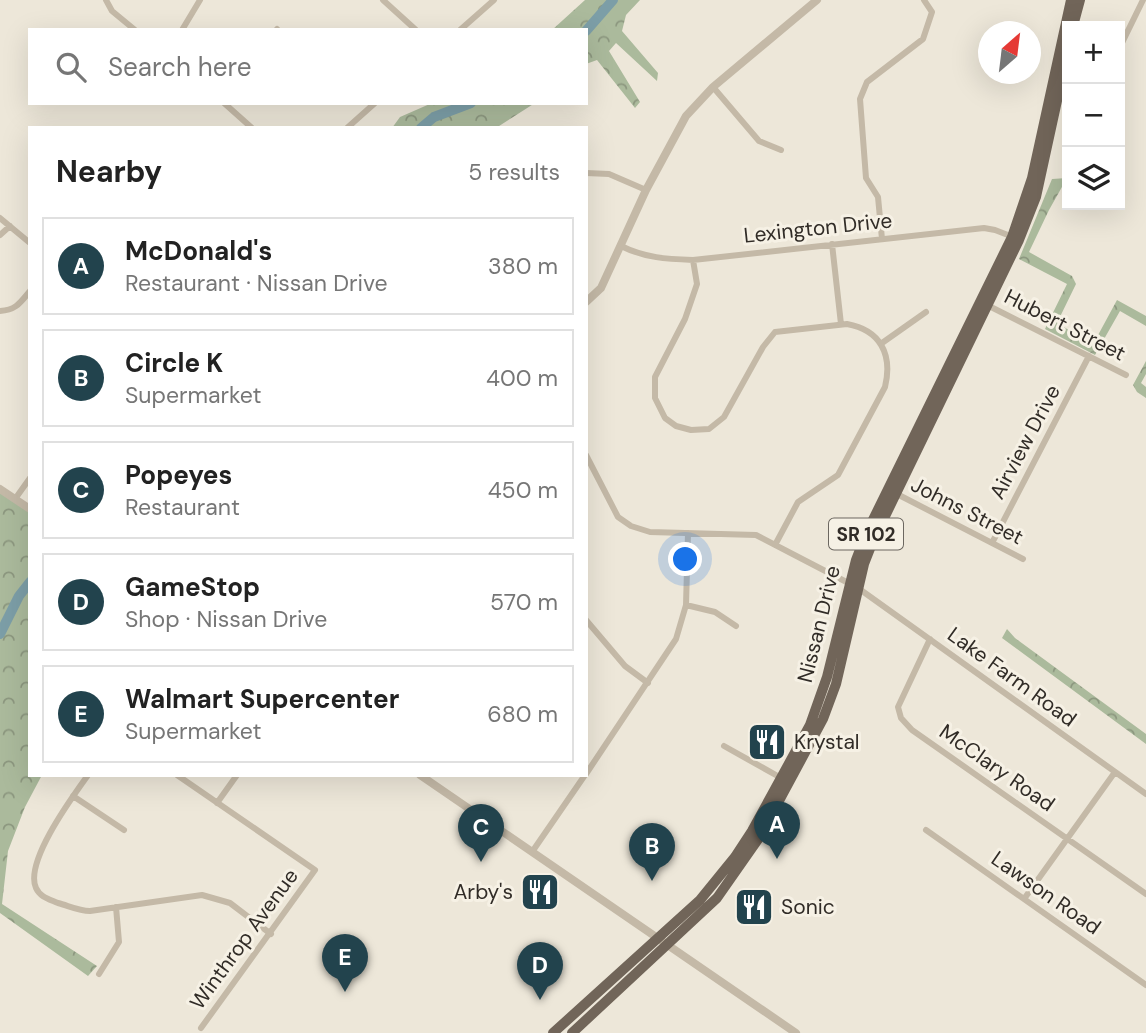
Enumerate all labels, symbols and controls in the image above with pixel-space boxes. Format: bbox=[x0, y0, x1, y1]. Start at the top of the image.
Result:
north arrow bbox=[978, 21, 1041, 84]
map controls bbox=[1062, 21, 1125, 210]
button: + bbox=[1062, 21, 1125, 84]
search box bbox=[28, 28, 588, 105]
icon: search bbox=[52, 48, 90, 86]
text: Search here bbox=[108, 50, 251, 84]
button: − bbox=[1062, 84, 1125, 147]
button: layers bbox=[1062, 147, 1125, 210]
text: Nearby bbox=[56, 152, 162, 191]
text: 5 results bbox=[468, 157, 560, 187]
street label: Lexington Drive bbox=[742, 206, 894, 250]
text: McDonald's bbox=[125, 234, 272, 268]
text: A bbox=[73, 251, 89, 281]
text: 380 m bbox=[488, 251, 558, 281]
text: Restaurant · Nissan Drive bbox=[125, 268, 388, 298]
street label: Hubert Street bbox=[1000, 282, 1130, 368]
text: Circle K bbox=[125, 346, 223, 380]
text: B bbox=[74, 363, 88, 393]
text: 400 m bbox=[486, 363, 558, 393]
text: Supermarket bbox=[125, 380, 261, 410]
street label: Airview Drive bbox=[983, 380, 1067, 504]
text: Popeyes bbox=[125, 458, 232, 492]
street label: Johns Street bbox=[906, 471, 1028, 551]
text: C bbox=[73, 475, 89, 505]
text: 450 m bbox=[488, 475, 558, 505]
text: Restaurant bbox=[125, 492, 240, 522]
road number: SR 102 bbox=[829, 519, 903, 550]
your location bbox=[668, 542, 702, 576]
street label: Nissan Drive bbox=[791, 563, 847, 685]
text: GameStop bbox=[125, 570, 260, 604]
text: D bbox=[73, 587, 89, 617]
text: 570 m bbox=[490, 587, 558, 617]
text: Shop · Nissan Drive bbox=[125, 604, 327, 634]
street label: Lake Farm Road bbox=[942, 621, 1082, 733]
text: Walmart Supercenter bbox=[125, 682, 399, 716]
text: E bbox=[74, 699, 88, 729]
text: 680 m bbox=[487, 699, 558, 729]
text: Supermarket bbox=[125, 716, 261, 746]
street label: McClary Road bbox=[934, 718, 1060, 818]
restaurant icon: Krystal bbox=[746, 721, 788, 763]
place label: Krystal bbox=[794, 728, 860, 756]
pin: A bbox=[754, 801, 800, 859]
pin: C bbox=[458, 804, 504, 862]
pin: B bbox=[629, 823, 675, 881]
street label: Lawson Road bbox=[986, 845, 1106, 941]
street label: Winthrop Avenue bbox=[183, 863, 305, 1015]
restaurant icon: Arby's bbox=[519, 871, 561, 913]
place label: Arby's bbox=[453, 878, 513, 906]
restaurant icon: Sonic bbox=[733, 886, 775, 928]
place label: Sonic bbox=[781, 893, 835, 921]
pin: E bbox=[322, 934, 368, 992]
pin: D bbox=[517, 942, 563, 1000]

